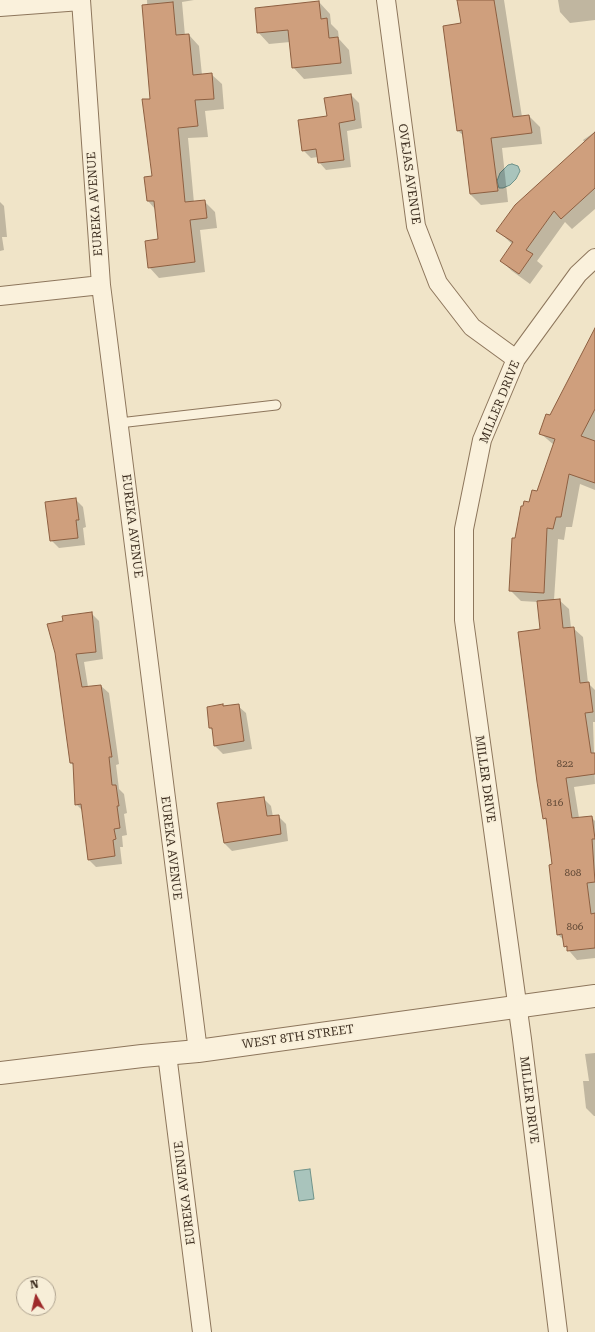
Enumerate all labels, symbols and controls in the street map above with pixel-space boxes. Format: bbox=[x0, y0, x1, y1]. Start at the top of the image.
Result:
street label: OVEJAS AVENUE bbox=[395, 123, 423, 225]
street label: EUREKA AVENUE bbox=[84, 151, 106, 257]
street label: MILLER DRIVE bbox=[477, 358, 523, 446]
street label: EUREKA AVENUE bbox=[118, 473, 146, 579]
street label: MILLER DRIVE bbox=[472, 734, 498, 824]
house number: 822 bbox=[557, 758, 573, 770]
street label: EUREKA AVENUE bbox=[157, 795, 185, 901]
house number: 816 bbox=[547, 797, 563, 809]
house number: 808 bbox=[565, 867, 581, 879]
house number: 806 bbox=[567, 921, 583, 933]
street label: WEST 8TH STREET bbox=[241, 1022, 355, 1052]
street label: MILLER DRIVE bbox=[516, 1055, 542, 1145]
street label: EUREKA AVENUE bbox=[171, 1140, 199, 1246]
north arrow bbox=[16, 1276, 56, 1316]
text: N bbox=[29, 1278, 39, 1292]

